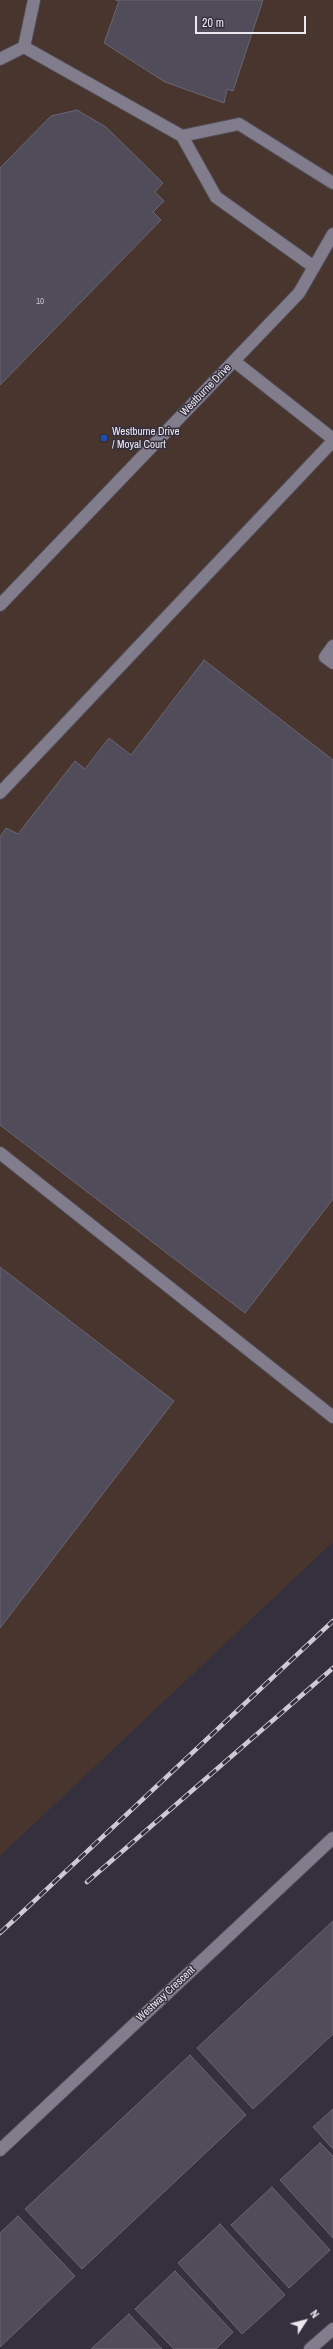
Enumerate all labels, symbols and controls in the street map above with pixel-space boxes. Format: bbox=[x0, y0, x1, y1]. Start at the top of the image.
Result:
scale bar bbox=[197, 8, 308, 34]
text: 20 m bbox=[202, 15, 224, 31]
house number: 10 bbox=[36, 297, 44, 307]
street label: Westburne Drive bbox=[178, 361, 234, 419]
place label: Westburne Drive / Moyal Court bbox=[112, 425, 180, 451]
marker: Westburne Drive / Moyal Court bbox=[99, 433, 109, 443]
street label: Westway Crescent bbox=[134, 1964, 198, 2024]
north arrow bbox=[285, 2301, 325, 2341]
text: N bbox=[307, 2307, 322, 2321]

